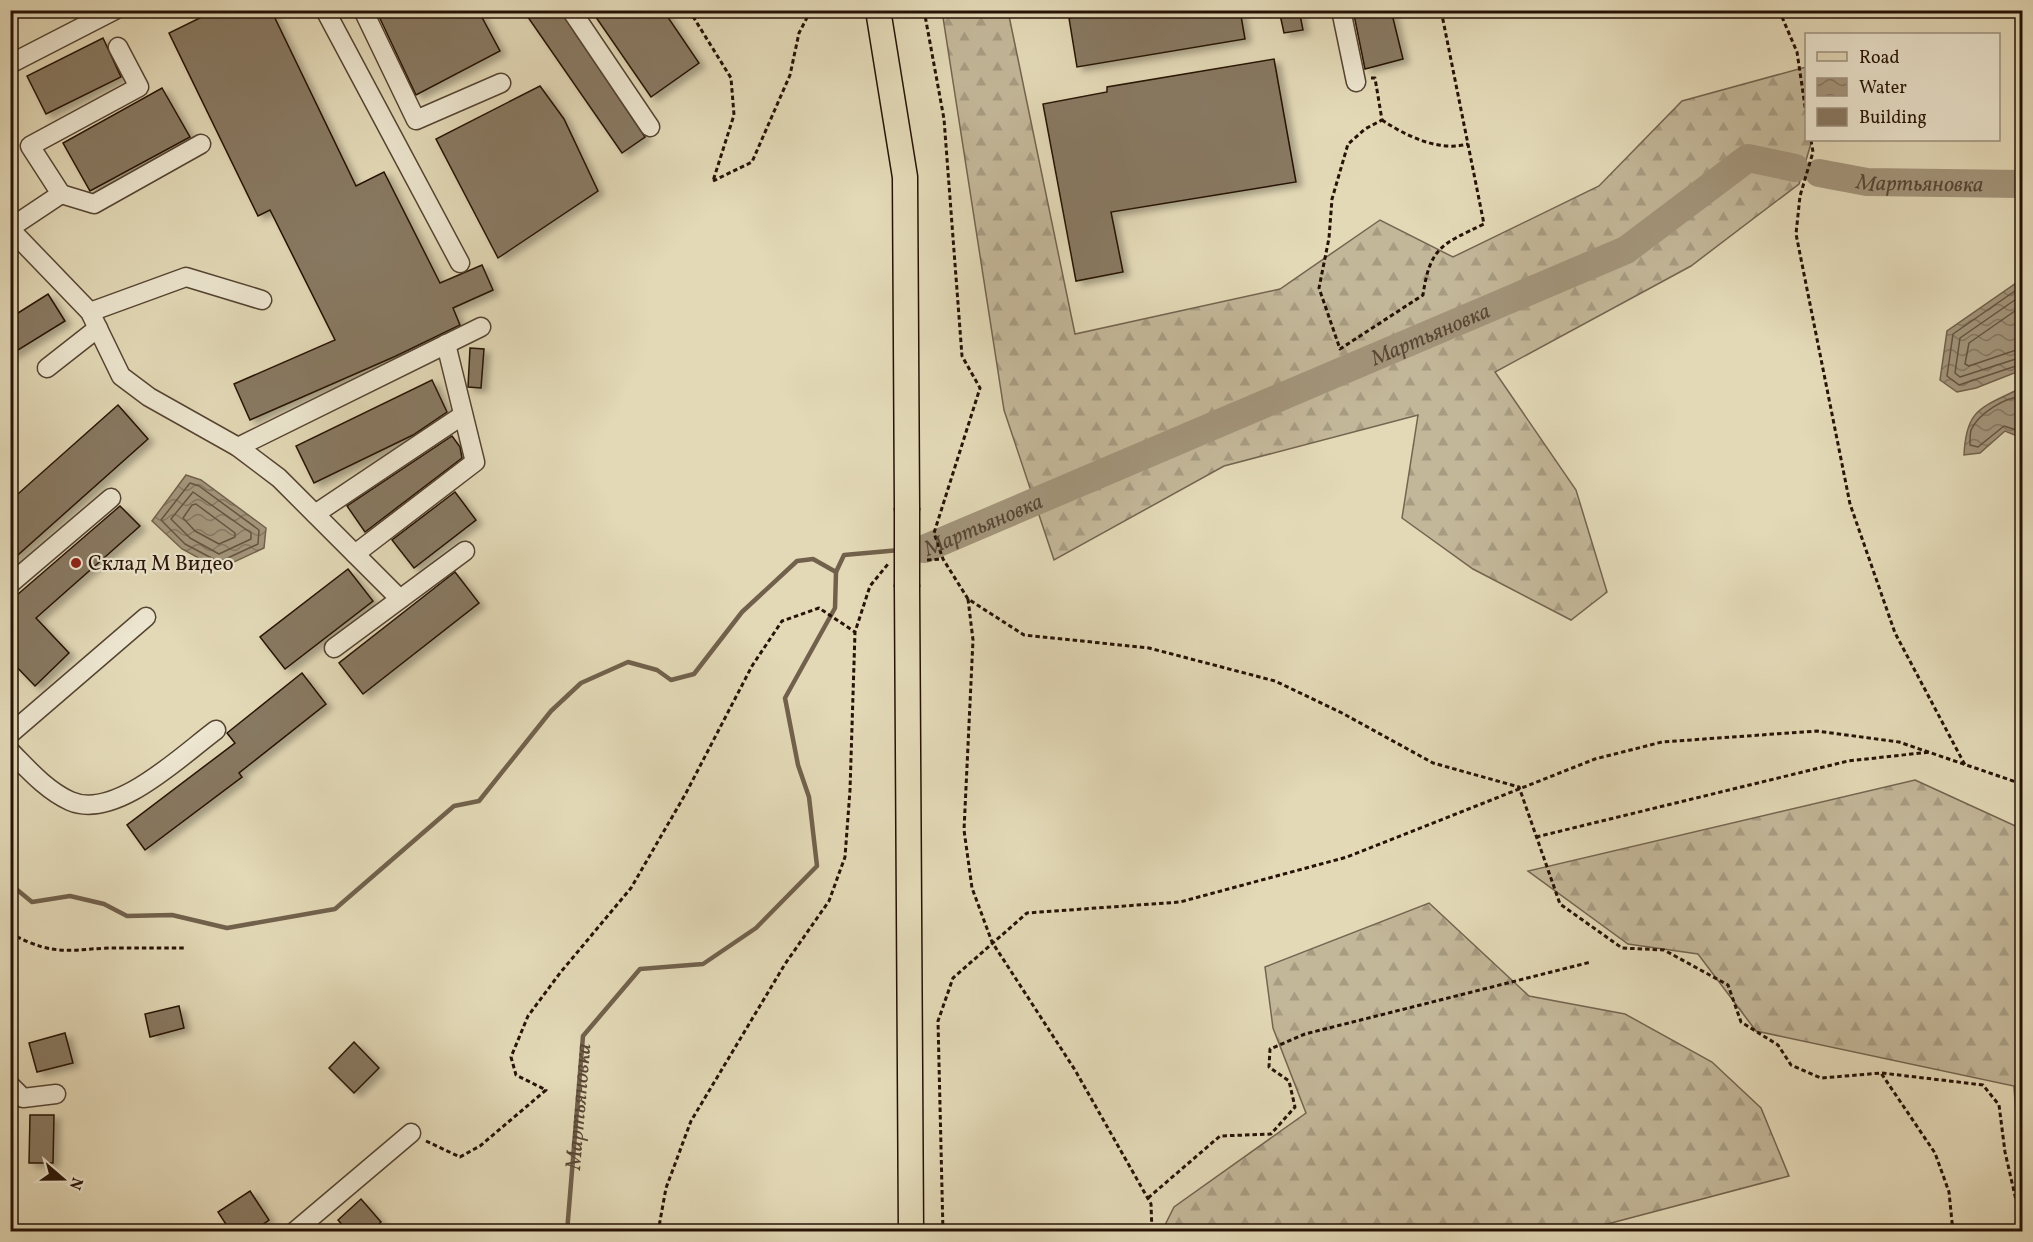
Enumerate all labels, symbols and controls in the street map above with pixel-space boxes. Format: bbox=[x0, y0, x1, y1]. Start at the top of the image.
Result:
legend bbox=[1805, 33, 2000, 141]
text: Road bbox=[1859, 46, 1900, 71]
text: Water bbox=[1859, 76, 1907, 101]
text: Building bbox=[1859, 106, 1927, 131]
water label: Мартьяновка bbox=[1853, 167, 1984, 202]
water label: Мартьяновка bbox=[1366, 297, 1495, 375]
water label: Мартьяновка bbox=[919, 487, 1048, 566]
place label: Склад М Видео bbox=[88, 550, 234, 579]
marker: Склад М Видео bbox=[69, 556, 83, 570]
water label: Мартьяновка bbox=[559, 1042, 600, 1172]
north arrow bbox=[33, 1149, 93, 1209]
text: N bbox=[63, 1174, 88, 1193]

